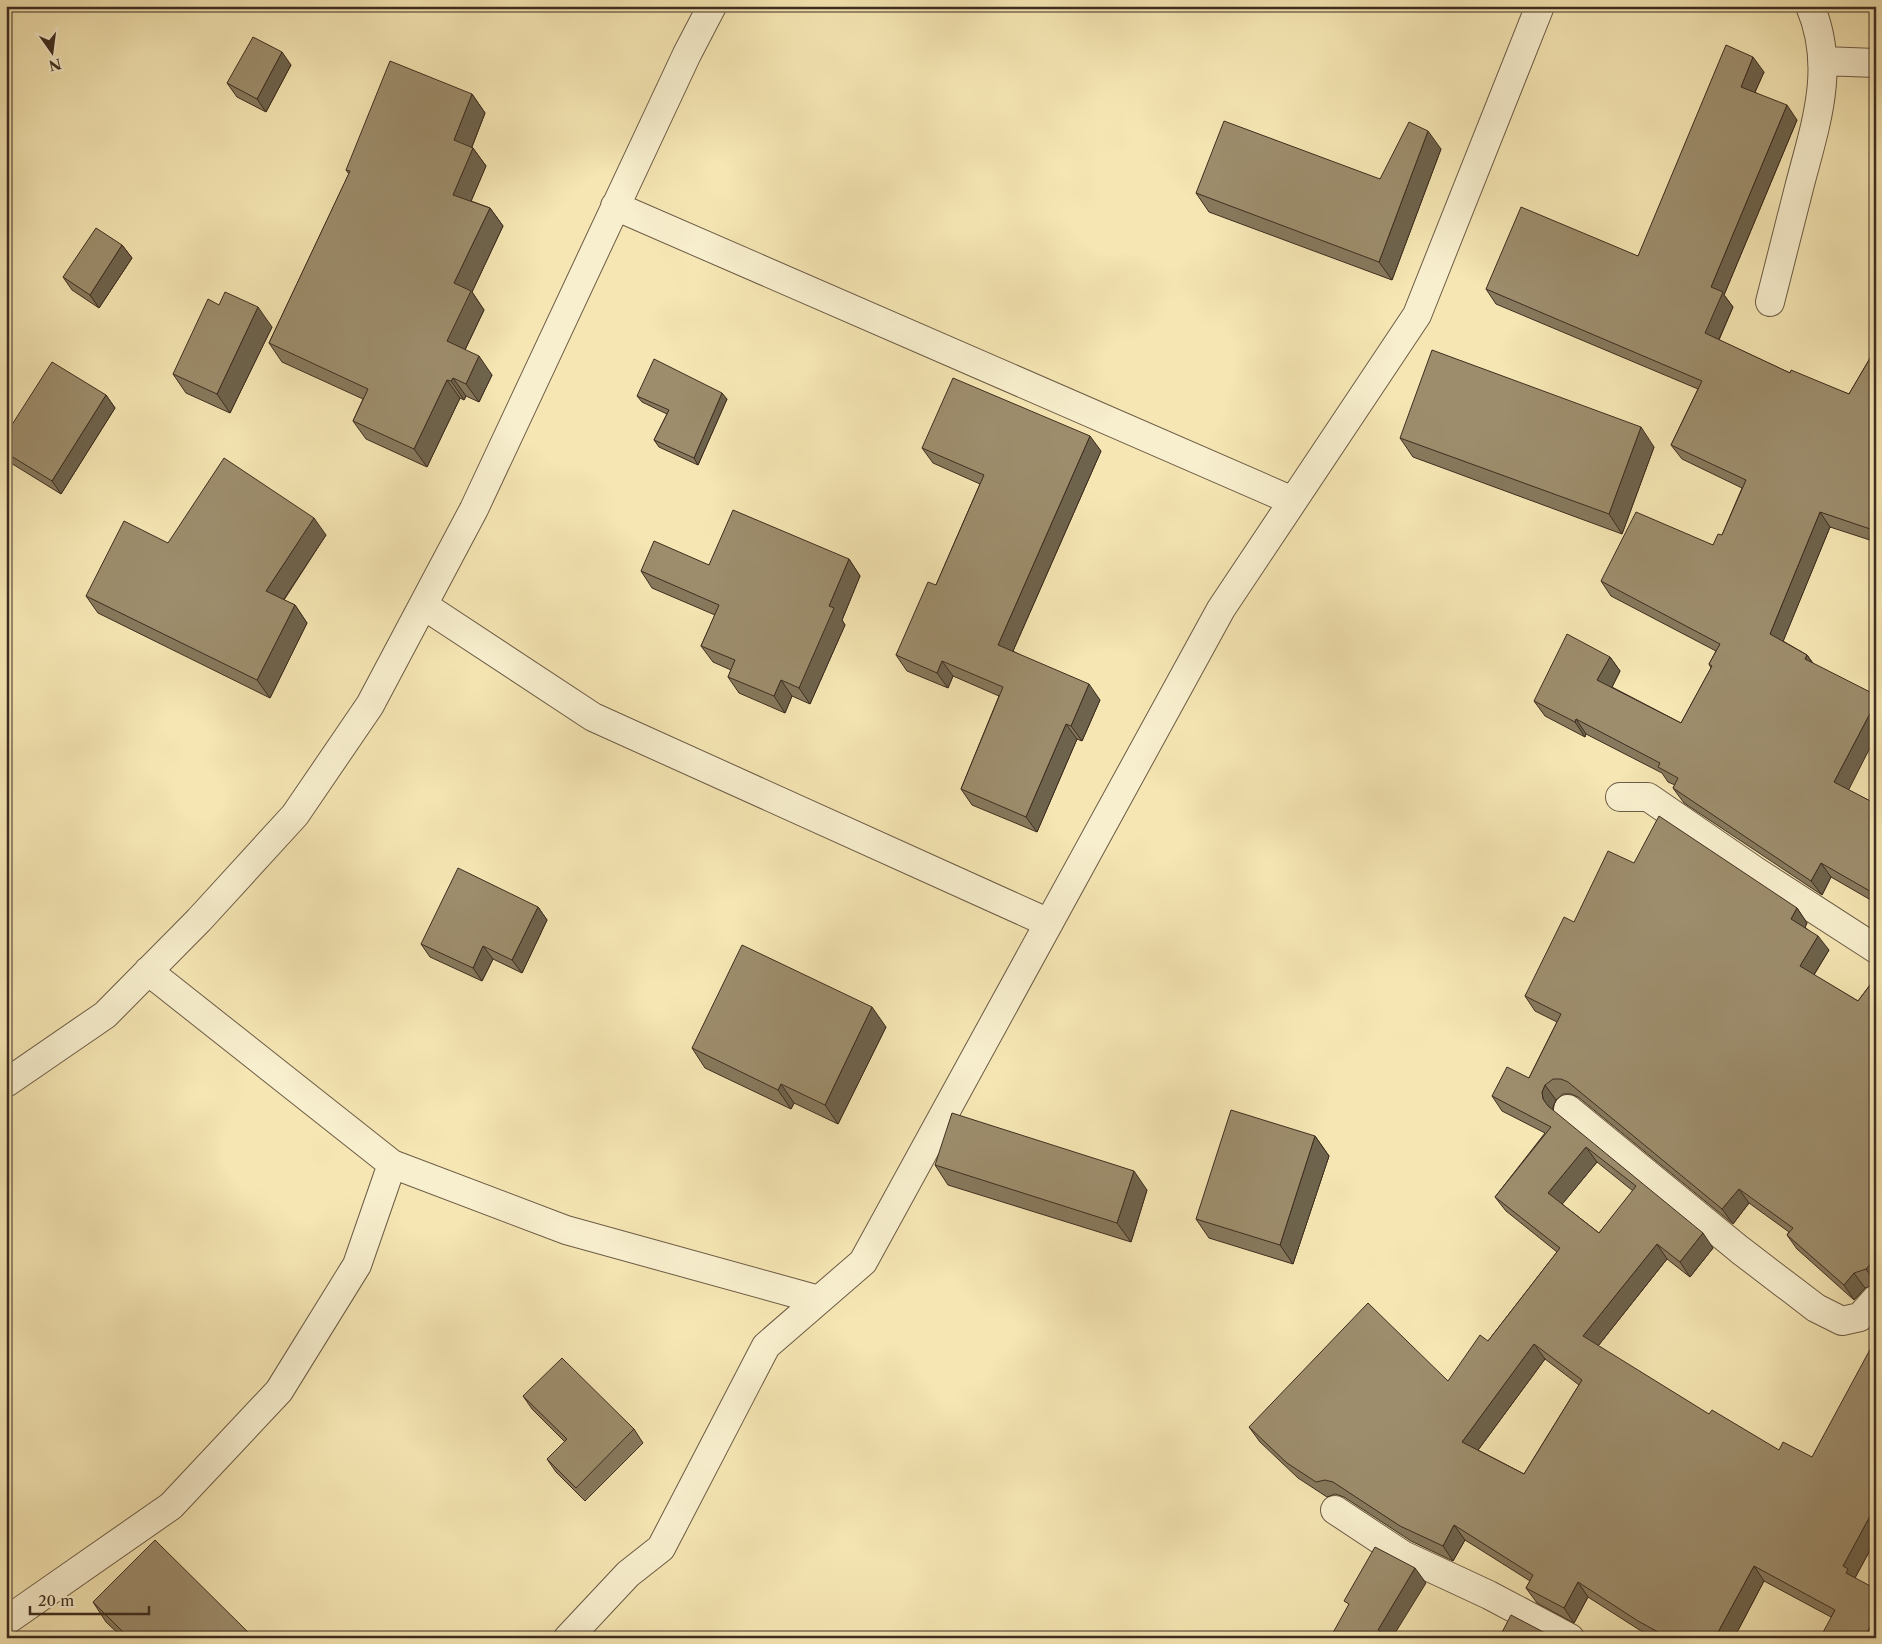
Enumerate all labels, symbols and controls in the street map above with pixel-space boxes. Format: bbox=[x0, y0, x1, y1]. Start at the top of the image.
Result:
north arrow bbox=[28, 28, 78, 78]
text: N bbox=[47, 54, 63, 75]
scale bar bbox=[30, 1584, 149, 1616]
text: 20 m bbox=[38, 1591, 74, 1610]

